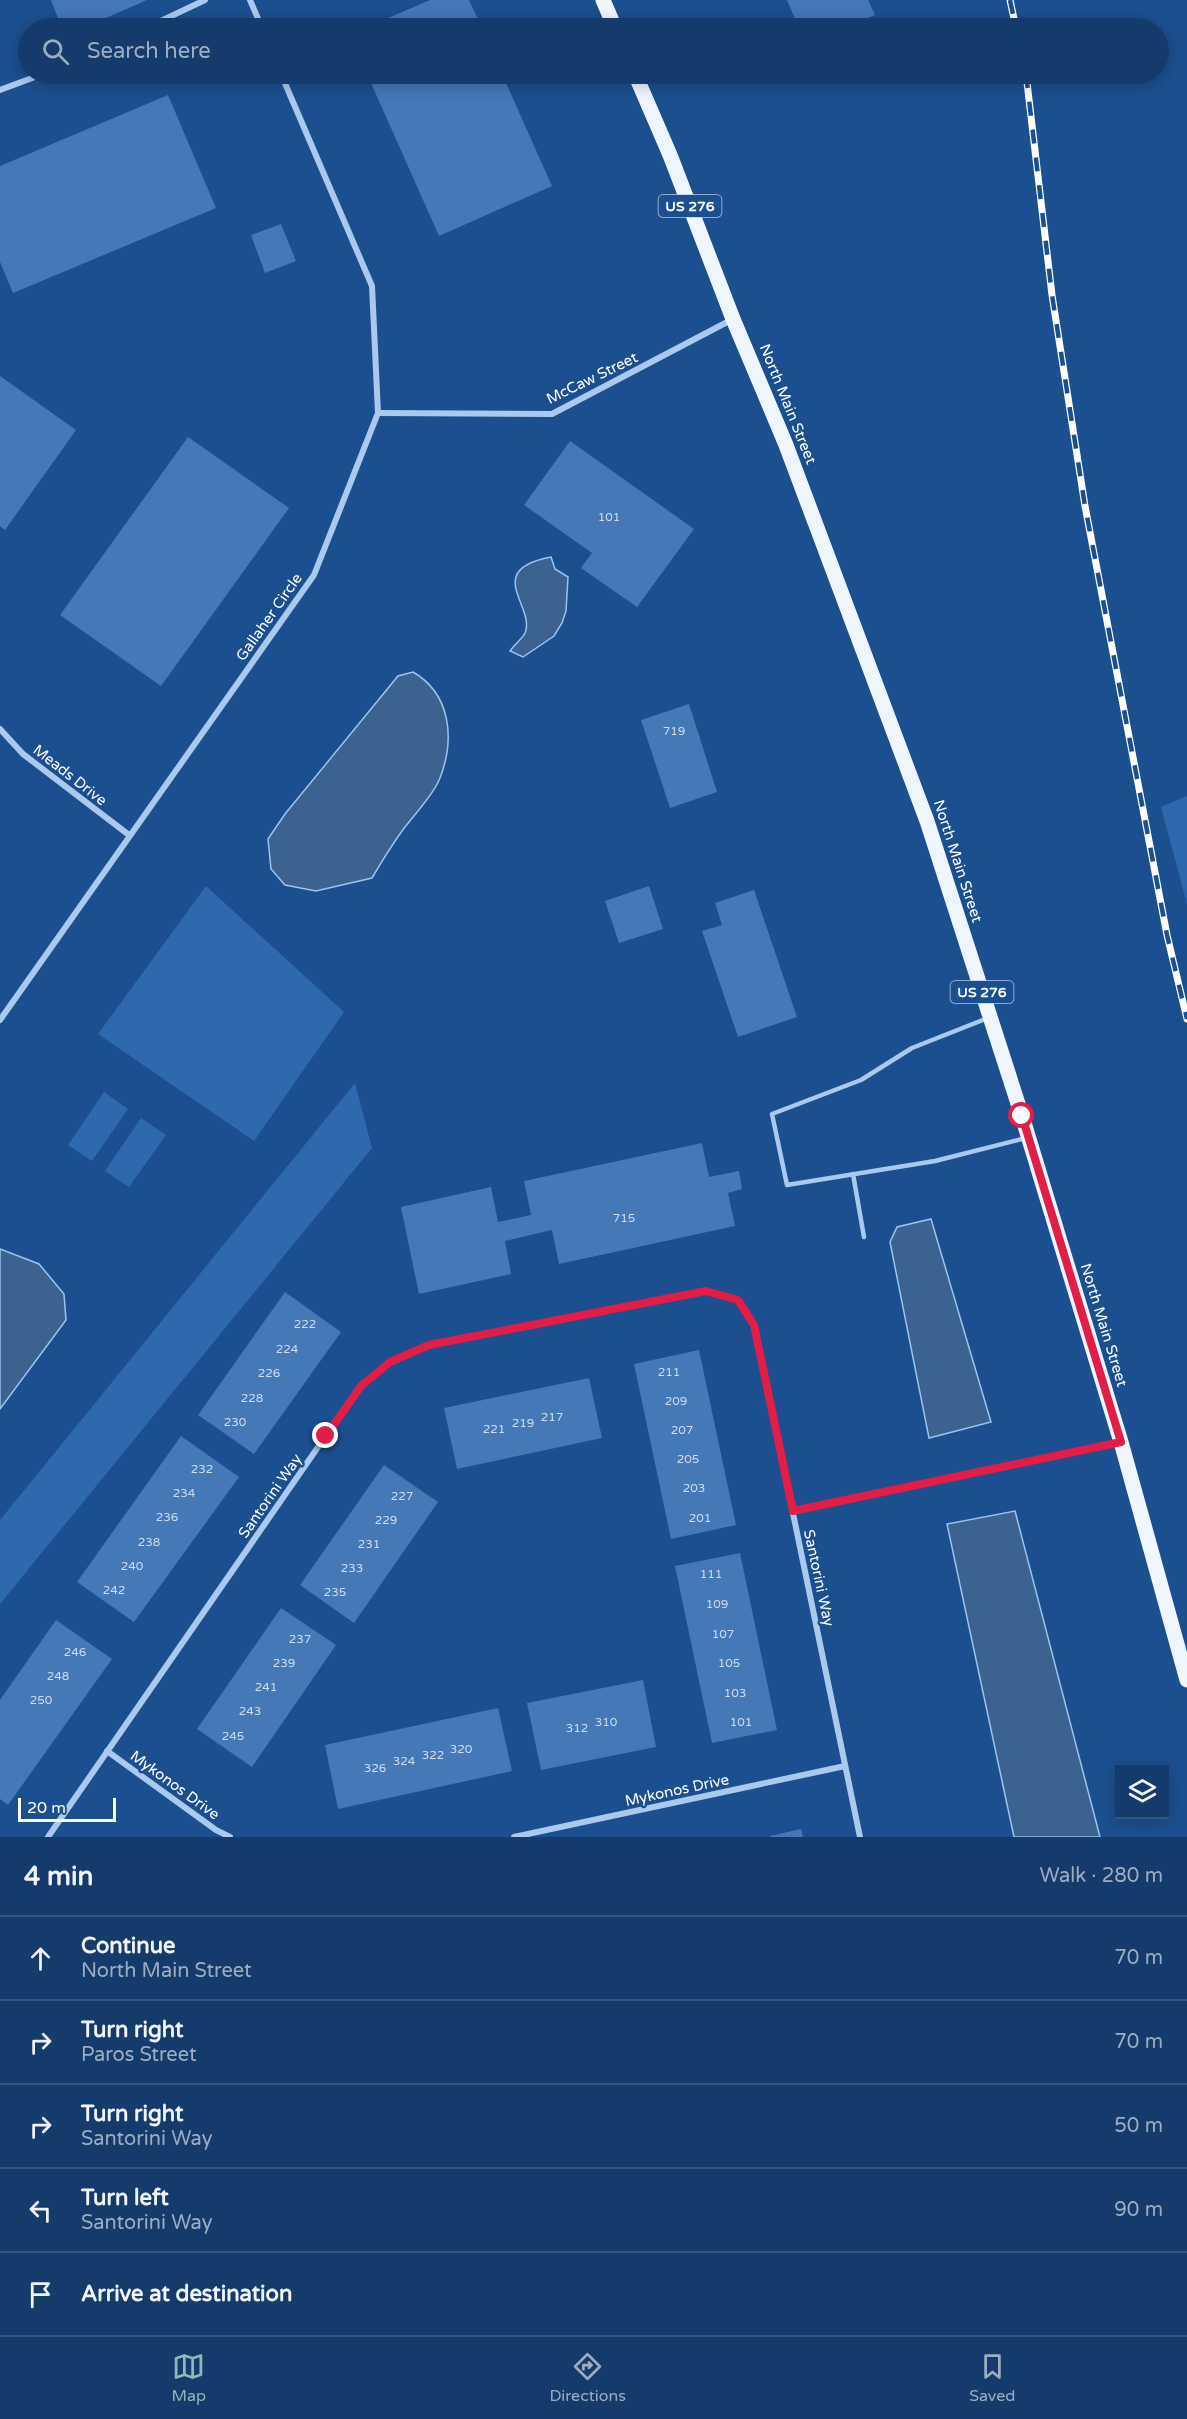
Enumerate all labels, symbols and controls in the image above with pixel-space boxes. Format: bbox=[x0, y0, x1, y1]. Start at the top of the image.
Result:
search box bbox=[18, 18, 1169, 84]
icon: search bbox=[39, 35, 72, 68]
text: Search here bbox=[87, 38, 211, 64]
road number: US 276 bbox=[658, 195, 722, 217]
street label: North Main Street bbox=[756, 341, 820, 467]
street label: McCaw Street bbox=[543, 348, 641, 408]
house number: 101 bbox=[598, 510, 620, 524]
street label: Gallaher Circle bbox=[232, 570, 306, 664]
house number: 719 bbox=[663, 724, 685, 738]
street label: Meads Drive bbox=[30, 741, 110, 809]
street label: North Main Street bbox=[930, 797, 986, 925]
road number: US 276 bbox=[950, 981, 1014, 1003]
route start bbox=[1008, 1102, 1034, 1128]
house number: 715 bbox=[613, 1211, 635, 1225]
street label: North Main Street bbox=[1077, 1261, 1131, 1389]
house number: 222 bbox=[294, 1317, 316, 1331]
house number: 224 bbox=[276, 1342, 299, 1356]
house number: 211 bbox=[658, 1365, 680, 1379]
house number: 226 bbox=[258, 1366, 280, 1380]
house number: 228 bbox=[241, 1391, 263, 1405]
house number: 209 bbox=[665, 1394, 687, 1408]
house number: 217 bbox=[541, 1410, 563, 1424]
house number: 230 bbox=[224, 1415, 247, 1429]
house number: 219 bbox=[512, 1416, 534, 1430]
route end bbox=[312, 1422, 338, 1448]
house number: 221 bbox=[483, 1422, 505, 1436]
house number: 207 bbox=[671, 1423, 693, 1437]
street label: Santorini Way bbox=[234, 1450, 306, 1542]
house number: 205 bbox=[677, 1452, 699, 1466]
house number: 232 bbox=[191, 1462, 213, 1476]
house number: 203 bbox=[683, 1481, 705, 1495]
house number: 234 bbox=[173, 1486, 196, 1500]
house number: 227 bbox=[391, 1489, 413, 1503]
house number: 236 bbox=[156, 1510, 178, 1524]
house number: 201 bbox=[689, 1511, 711, 1525]
house number: 229 bbox=[375, 1513, 397, 1527]
street label: Santorini Way bbox=[800, 1528, 838, 1628]
house number: 238 bbox=[138, 1535, 160, 1549]
house number: 231 bbox=[358, 1537, 380, 1551]
house number: 240 bbox=[121, 1559, 144, 1573]
house number: 233 bbox=[341, 1561, 363, 1575]
house number: 111 bbox=[700, 1567, 722, 1581]
house number: 242 bbox=[103, 1583, 125, 1597]
house number: 235 bbox=[324, 1585, 346, 1599]
house number: 109 bbox=[706, 1597, 728, 1611]
house number: 107 bbox=[712, 1627, 734, 1641]
house number: 237 bbox=[289, 1632, 311, 1646]
house number: 246 bbox=[64, 1645, 86, 1659]
house number: 239 bbox=[273, 1656, 295, 1670]
house number: 105 bbox=[718, 1656, 740, 1670]
house number: 248 bbox=[47, 1669, 69, 1683]
house number: 241 bbox=[255, 1680, 277, 1694]
house number: 103 bbox=[724, 1686, 746, 1700]
house number: 250 bbox=[30, 1693, 53, 1707]
house number: 243 bbox=[239, 1704, 261, 1718]
house number: 310 bbox=[595, 1715, 618, 1729]
house number: 101 bbox=[730, 1715, 752, 1729]
house number: 312 bbox=[566, 1721, 588, 1735]
house number: 245 bbox=[222, 1729, 244, 1743]
house number: 320 bbox=[450, 1742, 473, 1756]
street label: Mykonos Drive bbox=[127, 1747, 223, 1823]
house number: 322 bbox=[422, 1748, 444, 1762]
house number: 324 bbox=[393, 1754, 416, 1768]
house number: 326 bbox=[364, 1761, 386, 1775]
map controls bbox=[1115, 1765, 1169, 1819]
button: layers bbox=[1115, 1765, 1169, 1819]
street label: Mykonos Drive bbox=[623, 1770, 731, 1810]
scale bar bbox=[18, 1795, 116, 1822]
text: 20 m bbox=[27, 1798, 66, 1818]
text: 4 min bbox=[24, 1861, 93, 1892]
text: Walk · 280 m bbox=[1040, 1864, 1163, 1888]
text: Continue bbox=[81, 1933, 176, 1959]
icon: ahead bbox=[24, 1942, 57, 1975]
text: 70 m bbox=[1114, 1946, 1163, 1970]
text: North Main Street bbox=[81, 1959, 252, 1983]
text: Turn right bbox=[81, 2017, 183, 2043]
icon: right bbox=[24, 2026, 57, 2059]
text: 70 m bbox=[1114, 2030, 1163, 2054]
text: Paros Street bbox=[81, 2043, 197, 2067]
text: Turn right bbox=[81, 2101, 183, 2127]
icon: right bbox=[24, 2110, 57, 2143]
text: 50 m bbox=[1114, 2114, 1163, 2138]
text: Santorini Way bbox=[81, 2127, 212, 2151]
text: Turn left bbox=[81, 2185, 169, 2211]
icon: left bbox=[24, 2194, 57, 2227]
text: 90 m bbox=[1114, 2198, 1163, 2222]
text: Santorini Way bbox=[81, 2211, 212, 2235]
icon: arrive bbox=[24, 2278, 57, 2311]
text: Arrive at destination bbox=[81, 2281, 292, 2307]
tab: Map bbox=[172, 2350, 206, 2406]
tab: Directions bbox=[549, 2350, 626, 2406]
tab: Saved bbox=[969, 2350, 1015, 2406]

